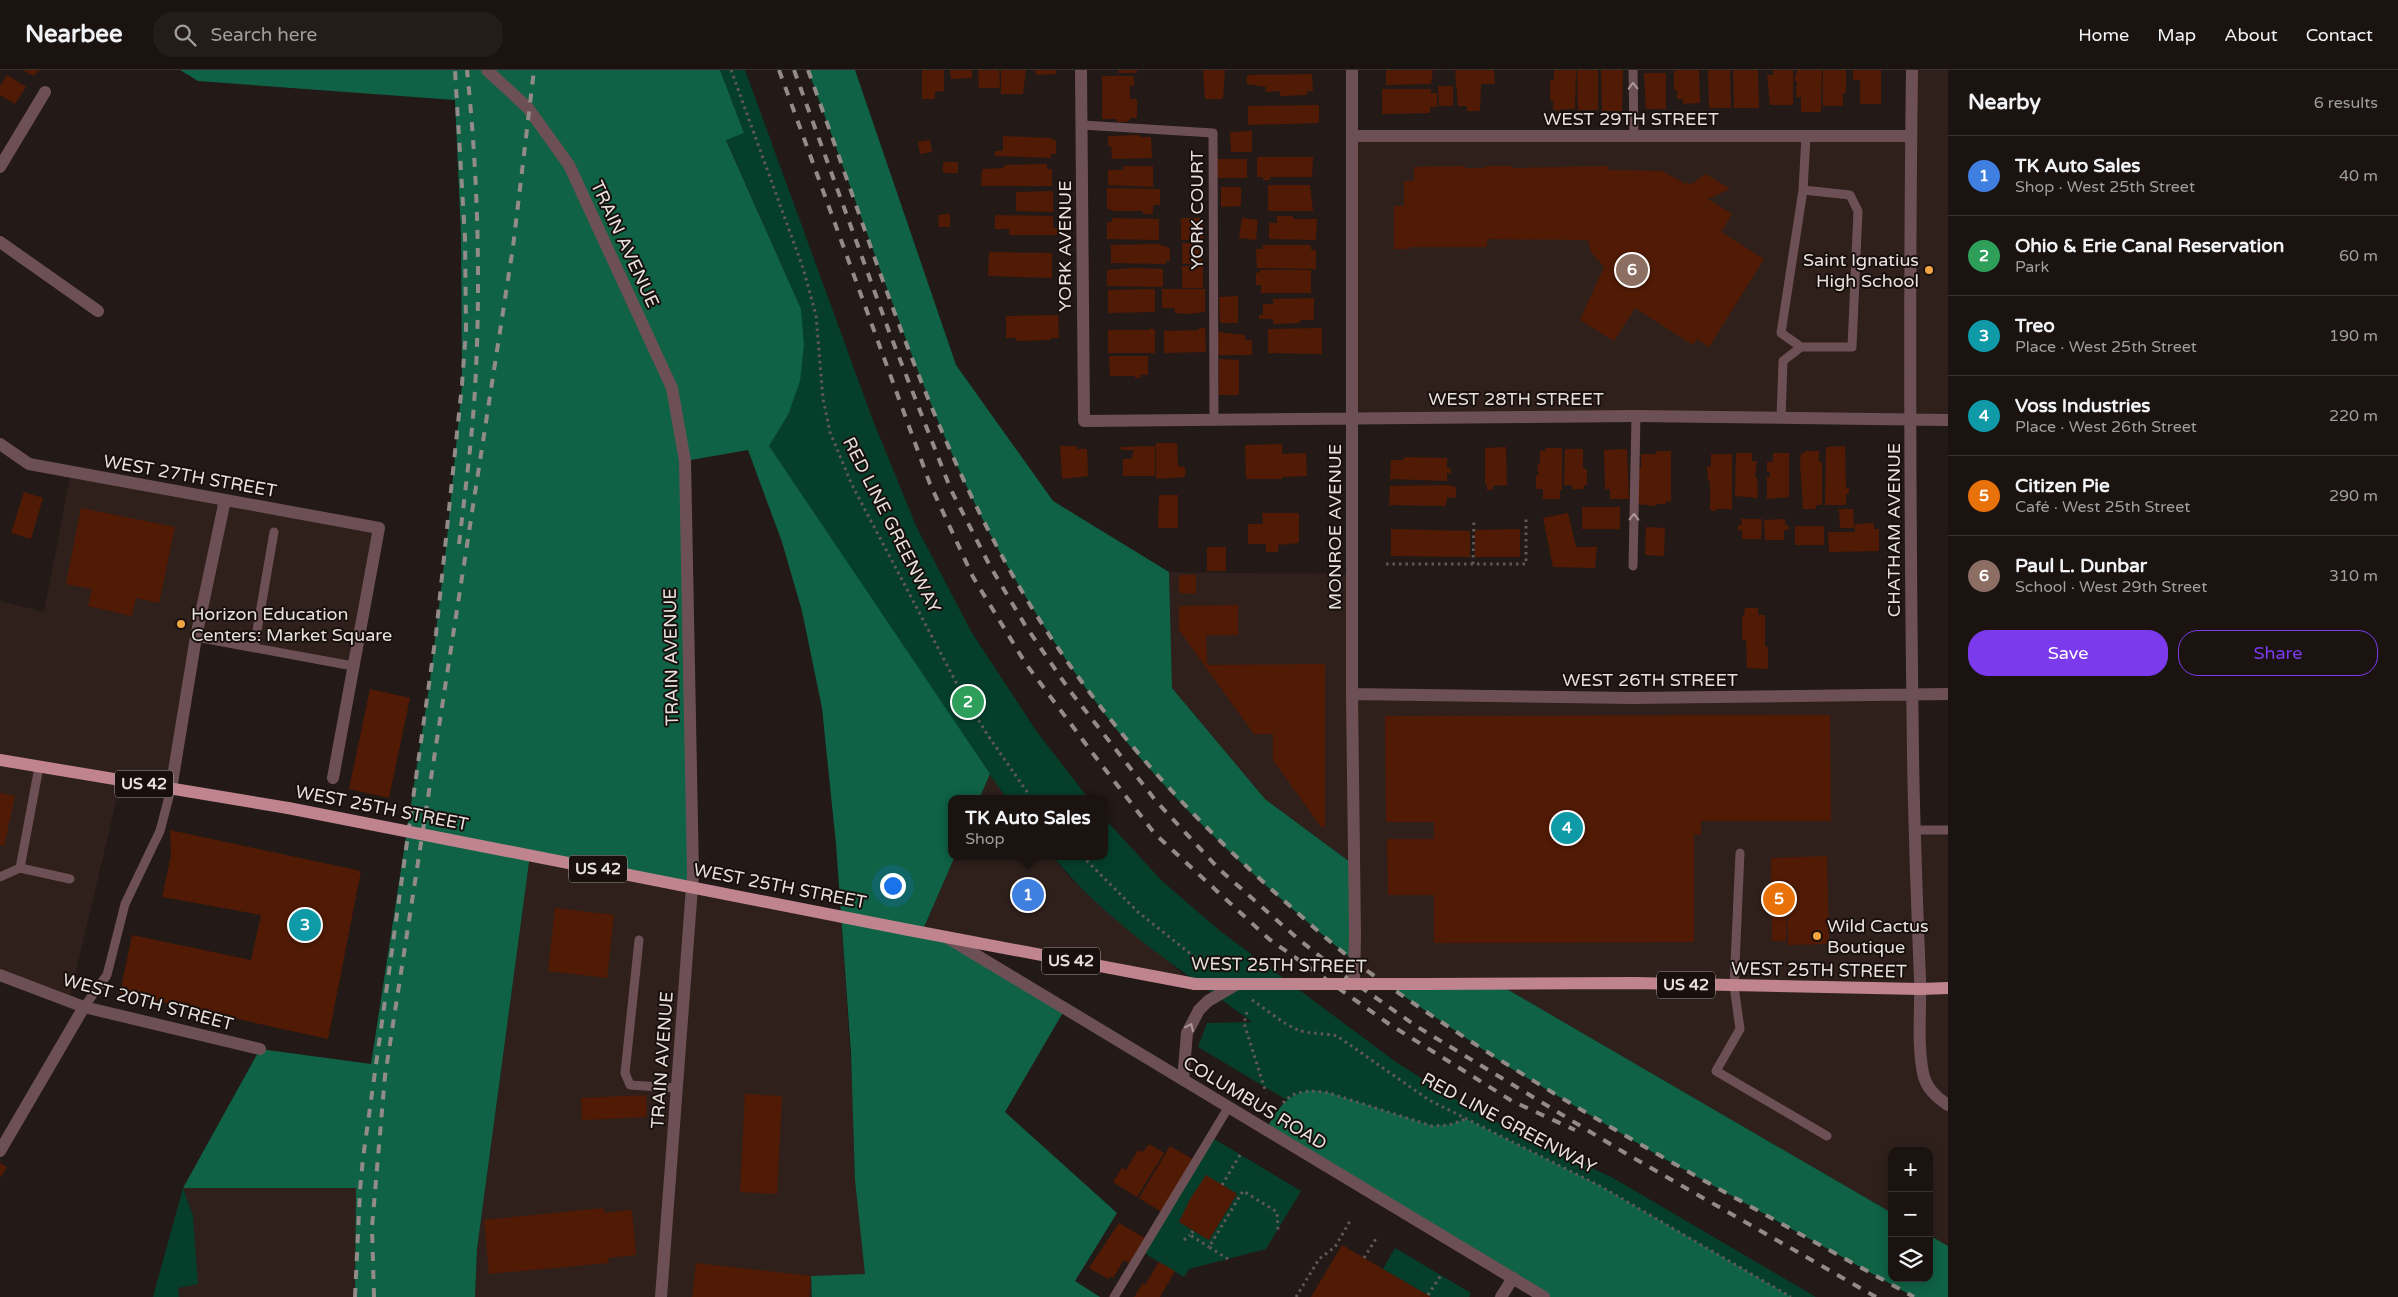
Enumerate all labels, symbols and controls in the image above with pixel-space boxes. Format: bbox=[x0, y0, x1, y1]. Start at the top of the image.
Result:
search box bbox=[153, 12, 503, 57]
text: Nearbee bbox=[25, 20, 123, 49]
icon: search bbox=[171, 21, 199, 49]
text: Search here bbox=[211, 24, 317, 46]
text: Home bbox=[2078, 24, 2129, 46]
text: Map bbox=[2157, 24, 2196, 46]
text: About bbox=[2224, 24, 2278, 46]
text: Contact bbox=[2306, 24, 2373, 46]
one-way arrow bbox=[1628, 81, 1638, 89]
text: Nearby bbox=[1968, 90, 2041, 115]
text: 6 results bbox=[2314, 93, 2378, 113]
street label: WEST 29TH STREET bbox=[1543, 108, 1719, 130]
street label: YORK COURT bbox=[1186, 150, 1208, 270]
text: TK Auto Sales bbox=[2015, 155, 2140, 177]
text: 1 bbox=[1979, 166, 1989, 186]
text: 40 m bbox=[2339, 166, 2378, 186]
street label: TRAIN AVENUE bbox=[586, 177, 664, 311]
text: Shop · West 25th Street bbox=[2015, 177, 2195, 197]
street label: YORK AVENUE bbox=[1054, 180, 1076, 312]
text: Ohio & Erie Canal Reservation bbox=[2015, 235, 2284, 257]
text: 2 bbox=[1979, 246, 1989, 266]
text: 60 m bbox=[2339, 246, 2378, 266]
place label: Saint Ignatius High School bbox=[1803, 249, 1919, 292]
pin: 6 bbox=[1616, 251, 1648, 289]
text: Park bbox=[2015, 257, 2049, 277]
marker: Saint Ignatius High School bbox=[1923, 264, 1935, 276]
text: Treo bbox=[2015, 315, 2055, 337]
text: 3 bbox=[1979, 326, 1989, 346]
text: 190 m bbox=[2329, 326, 2378, 346]
text: Place · West 25th Street bbox=[2015, 337, 2197, 357]
street label: WEST 28TH STREET bbox=[1428, 388, 1604, 410]
text: Voss Industries bbox=[2015, 395, 2150, 417]
text: 4 bbox=[1979, 406, 1989, 426]
text: 220 m bbox=[2329, 406, 2378, 426]
text: Place · West 26th Street bbox=[2015, 417, 2197, 437]
street label: RED LINE GREENWAY bbox=[838, 433, 946, 617]
street label: CHATHAM AVENUE bbox=[1883, 443, 1905, 617]
street label: MONROE AVENUE bbox=[1324, 444, 1346, 610]
street label: WEST 27TH STREET bbox=[102, 450, 278, 502]
text: Citizen Pie bbox=[2015, 475, 2110, 497]
text: 5 bbox=[1979, 486, 1989, 506]
text: 290 m bbox=[2329, 486, 2378, 506]
text: Café · West 25th Street bbox=[2015, 497, 2190, 517]
one-way arrow bbox=[1629, 513, 1639, 520]
text: Paul L. Dunbar bbox=[2015, 555, 2147, 577]
text: 6 bbox=[1979, 566, 1989, 586]
text: 310 m bbox=[2329, 566, 2378, 586]
text: School · West 29th Street bbox=[2015, 577, 2207, 597]
street label: TRAIN AVENUE bbox=[659, 588, 683, 726]
place label: Horizon Education Centers: Market Square bbox=[191, 603, 392, 646]
marker: Horizon Education Centers: Market Square bbox=[175, 618, 187, 630]
button: Save bbox=[1968, 630, 2168, 676]
button: Share bbox=[2178, 630, 2378, 676]
street label: WEST 26TH STREET bbox=[1562, 669, 1738, 691]
pin: 2 bbox=[952, 683, 984, 721]
road number: US 42 bbox=[115, 771, 173, 798]
street label: WEST 25TH STREET bbox=[294, 780, 470, 836]
popup bbox=[948, 795, 1108, 860]
text: TK Auto Sales bbox=[965, 807, 1091, 829]
pin: 4 bbox=[1551, 809, 1583, 847]
text: Shop bbox=[965, 829, 1005, 849]
road number: US 42 bbox=[569, 856, 627, 882]
street label: WEST 25TH STREET bbox=[692, 858, 868, 914]
your location bbox=[880, 873, 906, 899]
pin: 1 bbox=[1012, 876, 1044, 914]
pin: 5 bbox=[1763, 880, 1795, 918]
pin: 3 bbox=[289, 906, 321, 944]
place label: Wild Cactus Boutique bbox=[1827, 915, 1929, 958]
marker: Wild Cactus Boutique bbox=[1811, 930, 1823, 942]
road number: US 42 bbox=[1042, 948, 1100, 974]
street label: WEST 25TH STREET bbox=[1191, 952, 1367, 978]
street label: WEST 25TH STREET bbox=[1731, 957, 1907, 983]
street label: WEST 20TH STREET bbox=[60, 969, 236, 1035]
road number: US 42 bbox=[1657, 972, 1715, 998]
street label: TRAIN AVENUE bbox=[646, 991, 678, 1129]
one-way arrow bbox=[1184, 1023, 1194, 1032]
street label: COLUMBUS ROAD bbox=[1179, 1051, 1331, 1155]
street label: RED LINE GREENWAY bbox=[1418, 1068, 1600, 1179]
map controls bbox=[1888, 1147, 1933, 1282]
button: + bbox=[1888, 1147, 1933, 1192]
button: − bbox=[1888, 1192, 1933, 1237]
button: layers bbox=[1888, 1237, 1933, 1282]

